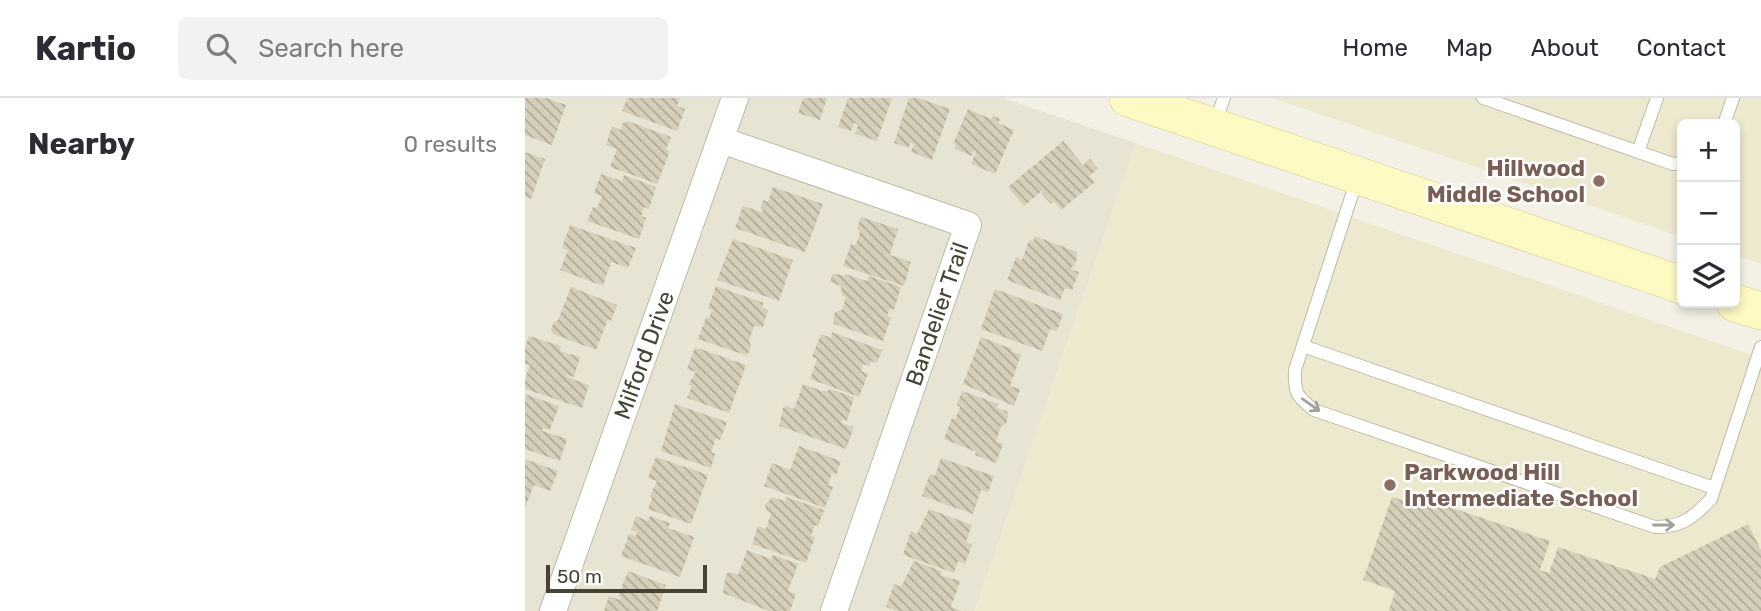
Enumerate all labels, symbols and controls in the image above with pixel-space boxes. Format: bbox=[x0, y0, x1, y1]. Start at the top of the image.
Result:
search box bbox=[178, 17, 668, 80]
text: Kartio bbox=[35, 29, 136, 68]
icon: search bbox=[202, 29, 240, 67]
text: Search here bbox=[258, 33, 404, 64]
text: Home bbox=[1342, 34, 1408, 62]
text: Map bbox=[1446, 34, 1493, 62]
text: About bbox=[1531, 34, 1599, 62]
text: Contact bbox=[1637, 34, 1726, 62]
map controls bbox=[1677, 119, 1740, 308]
button: + bbox=[1677, 119, 1740, 182]
text: Nearby bbox=[28, 126, 135, 162]
text: 0 results bbox=[403, 130, 497, 158]
place label: Hillwood Middle School bbox=[1427, 154, 1585, 208]
marker: Hillwood Middle School bbox=[1591, 173, 1607, 189]
button: − bbox=[1677, 182, 1740, 245]
street label: Bandelier Trail bbox=[899, 239, 975, 389]
button: layers bbox=[1677, 245, 1740, 308]
street label: Milford Drive bbox=[608, 287, 680, 423]
one-way arrow bbox=[1301, 397, 1320, 412]
place label: Parkwood Hill Intermediate School bbox=[1404, 458, 1638, 512]
marker: Parkwood Hill Intermediate School bbox=[1382, 477, 1398, 493]
one-way arrow bbox=[1652, 518, 1675, 532]
scale bar bbox=[546, 562, 707, 594]
text: 50 m bbox=[557, 565, 602, 588]

